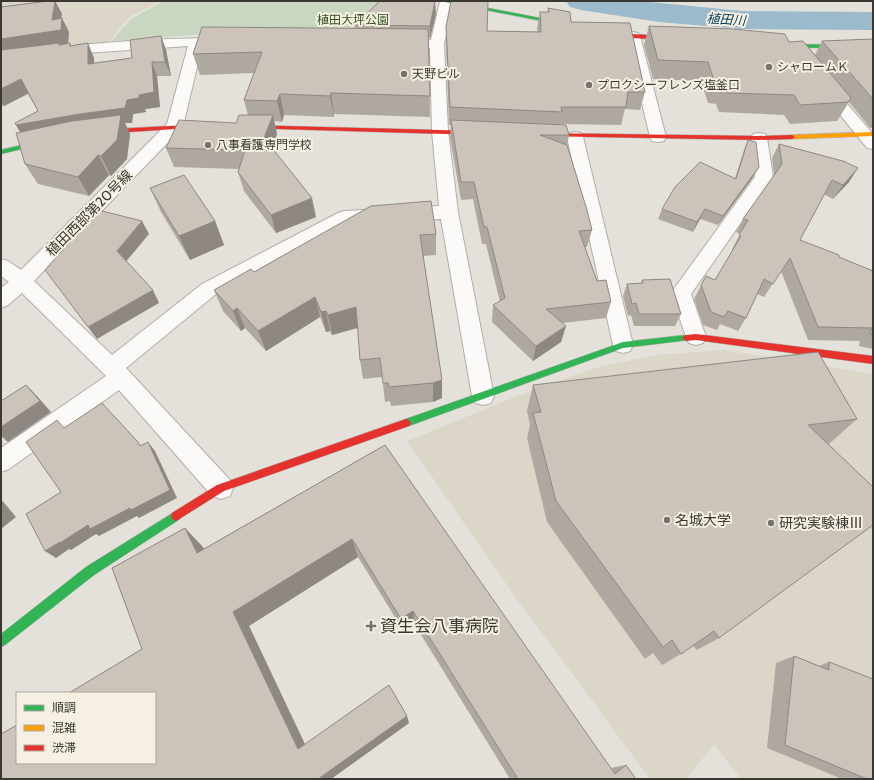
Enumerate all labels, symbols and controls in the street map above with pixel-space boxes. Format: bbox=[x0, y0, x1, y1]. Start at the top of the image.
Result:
water label: 植田川 bbox=[706, 10, 748, 28]
park label: 植田大坪公園 bbox=[317, 12, 389, 27]
place label: シャロームＫ bbox=[777, 59, 849, 74]
marker: シャロームＫ bbox=[764, 62, 774, 72]
place label: 天野ビル bbox=[412, 66, 460, 81]
marker: 天野ビル bbox=[399, 69, 409, 79]
place label: プロクシーフレンズ塩釜口 bbox=[597, 77, 740, 92]
marker: プロクシーフレンズ塩釜口 bbox=[584, 80, 594, 90]
place label: 八事看護専門学校 bbox=[216, 137, 312, 152]
marker: 八事看護専門学校 bbox=[203, 140, 213, 150]
street label: 植田西部第20号線 bbox=[42, 166, 136, 260]
place label: 名城大学 bbox=[675, 511, 731, 529]
place label: 研究実験棟Ⅲ bbox=[779, 514, 863, 532]
marker: 名城大学 bbox=[662, 515, 672, 525]
marker: 研究実験棟Ⅲ bbox=[766, 518, 776, 528]
place label: 資生会八事病院 bbox=[380, 616, 499, 636]
marker: 資生会八事病院 bbox=[365, 620, 377, 632]
legend bbox=[16, 692, 156, 764]
text: 順調 bbox=[52, 700, 76, 715]
text: 混雑 bbox=[52, 720, 76, 735]
text: 渋滞 bbox=[52, 740, 76, 755]

